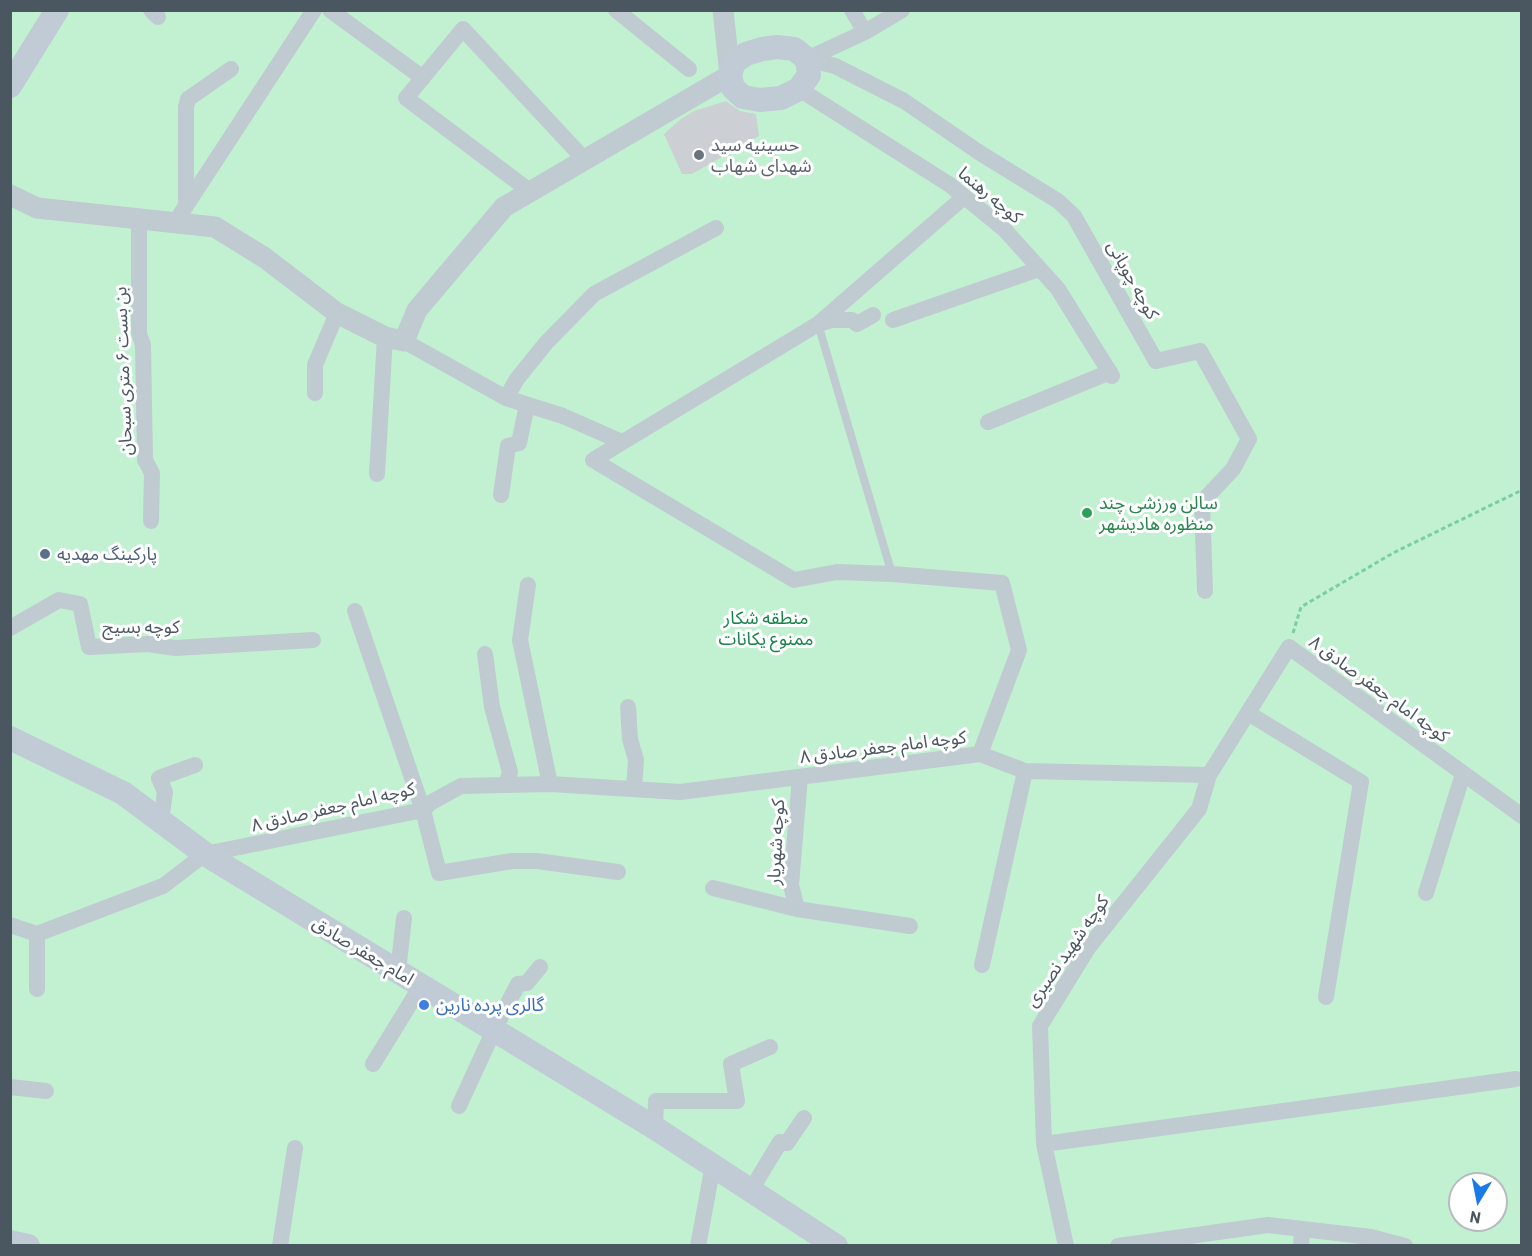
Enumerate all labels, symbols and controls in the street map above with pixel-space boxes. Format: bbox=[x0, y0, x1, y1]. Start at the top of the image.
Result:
place label: حسینیه سید شهدای شهاب bbox=[711, 134, 812, 176]
marker: حسینیه سید شهدای شهاب bbox=[692, 148, 706, 162]
street label: کوچه رهنما bbox=[954, 162, 1026, 228]
street label: کوچه چوپانی bbox=[1103, 237, 1163, 323]
street label: بن بست ۶ متری سبحان bbox=[109, 286, 137, 456]
place label: سالن ورزشی چند منظوره هادیشهر bbox=[1099, 492, 1218, 534]
marker: سالن ورزشی چند منظوره هادیشهر bbox=[1080, 506, 1094, 520]
place label: پارکینگ مهدیه bbox=[57, 543, 157, 565]
marker: پارکینگ مهدیه bbox=[38, 547, 52, 561]
park label: منطقه شکار ممنوع یکانات bbox=[719, 607, 813, 650]
street label: کوچه بسیج bbox=[102, 616, 180, 638]
street label: کوچه امام جعفر صادق ۸ bbox=[1305, 631, 1453, 747]
street label: کوچه امام جعفر صادق ۸ bbox=[798, 726, 968, 768]
street label: کوچه امام جعفر صادق ۸ bbox=[249, 778, 417, 836]
street label: کوچه شهریار bbox=[763, 799, 789, 885]
street label: کوچه شهید نصیری bbox=[1020, 891, 1114, 1011]
street label: امام جعفر صادق bbox=[308, 912, 418, 990]
place label: گالری پرده نارین bbox=[436, 994, 544, 1016]
marker: گالری پرده نارین bbox=[417, 998, 431, 1012]
north arrow bbox=[1448, 1172, 1508, 1232]
text: N bbox=[1468, 1208, 1482, 1229]

